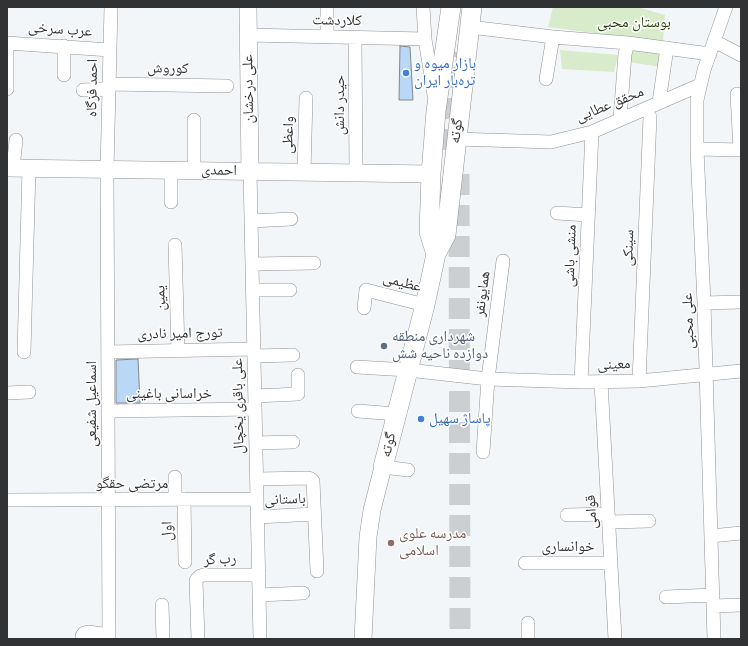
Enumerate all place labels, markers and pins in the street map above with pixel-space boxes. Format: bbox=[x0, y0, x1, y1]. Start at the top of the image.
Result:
place label: بازار میوه و تره‌بار ایران bbox=[414, 55, 476, 90]
marker: بازار میوه و تره‌بار ایران bbox=[401, 68, 411, 78]
place label: شهرداری منطقه دوازده ناحیه شش bbox=[392, 328, 488, 363]
marker: شهرداری منطقه دوازده ناحیه شش bbox=[379, 341, 389, 351]
place label: پاساژ سهیل bbox=[429, 410, 491, 428]
marker: پاساژ سهیل bbox=[416, 414, 426, 424]
place label: مدرسه علوی اسلامی bbox=[399, 525, 466, 560]
marker: مدرسه علوی اسلامی bbox=[386, 538, 396, 548]

